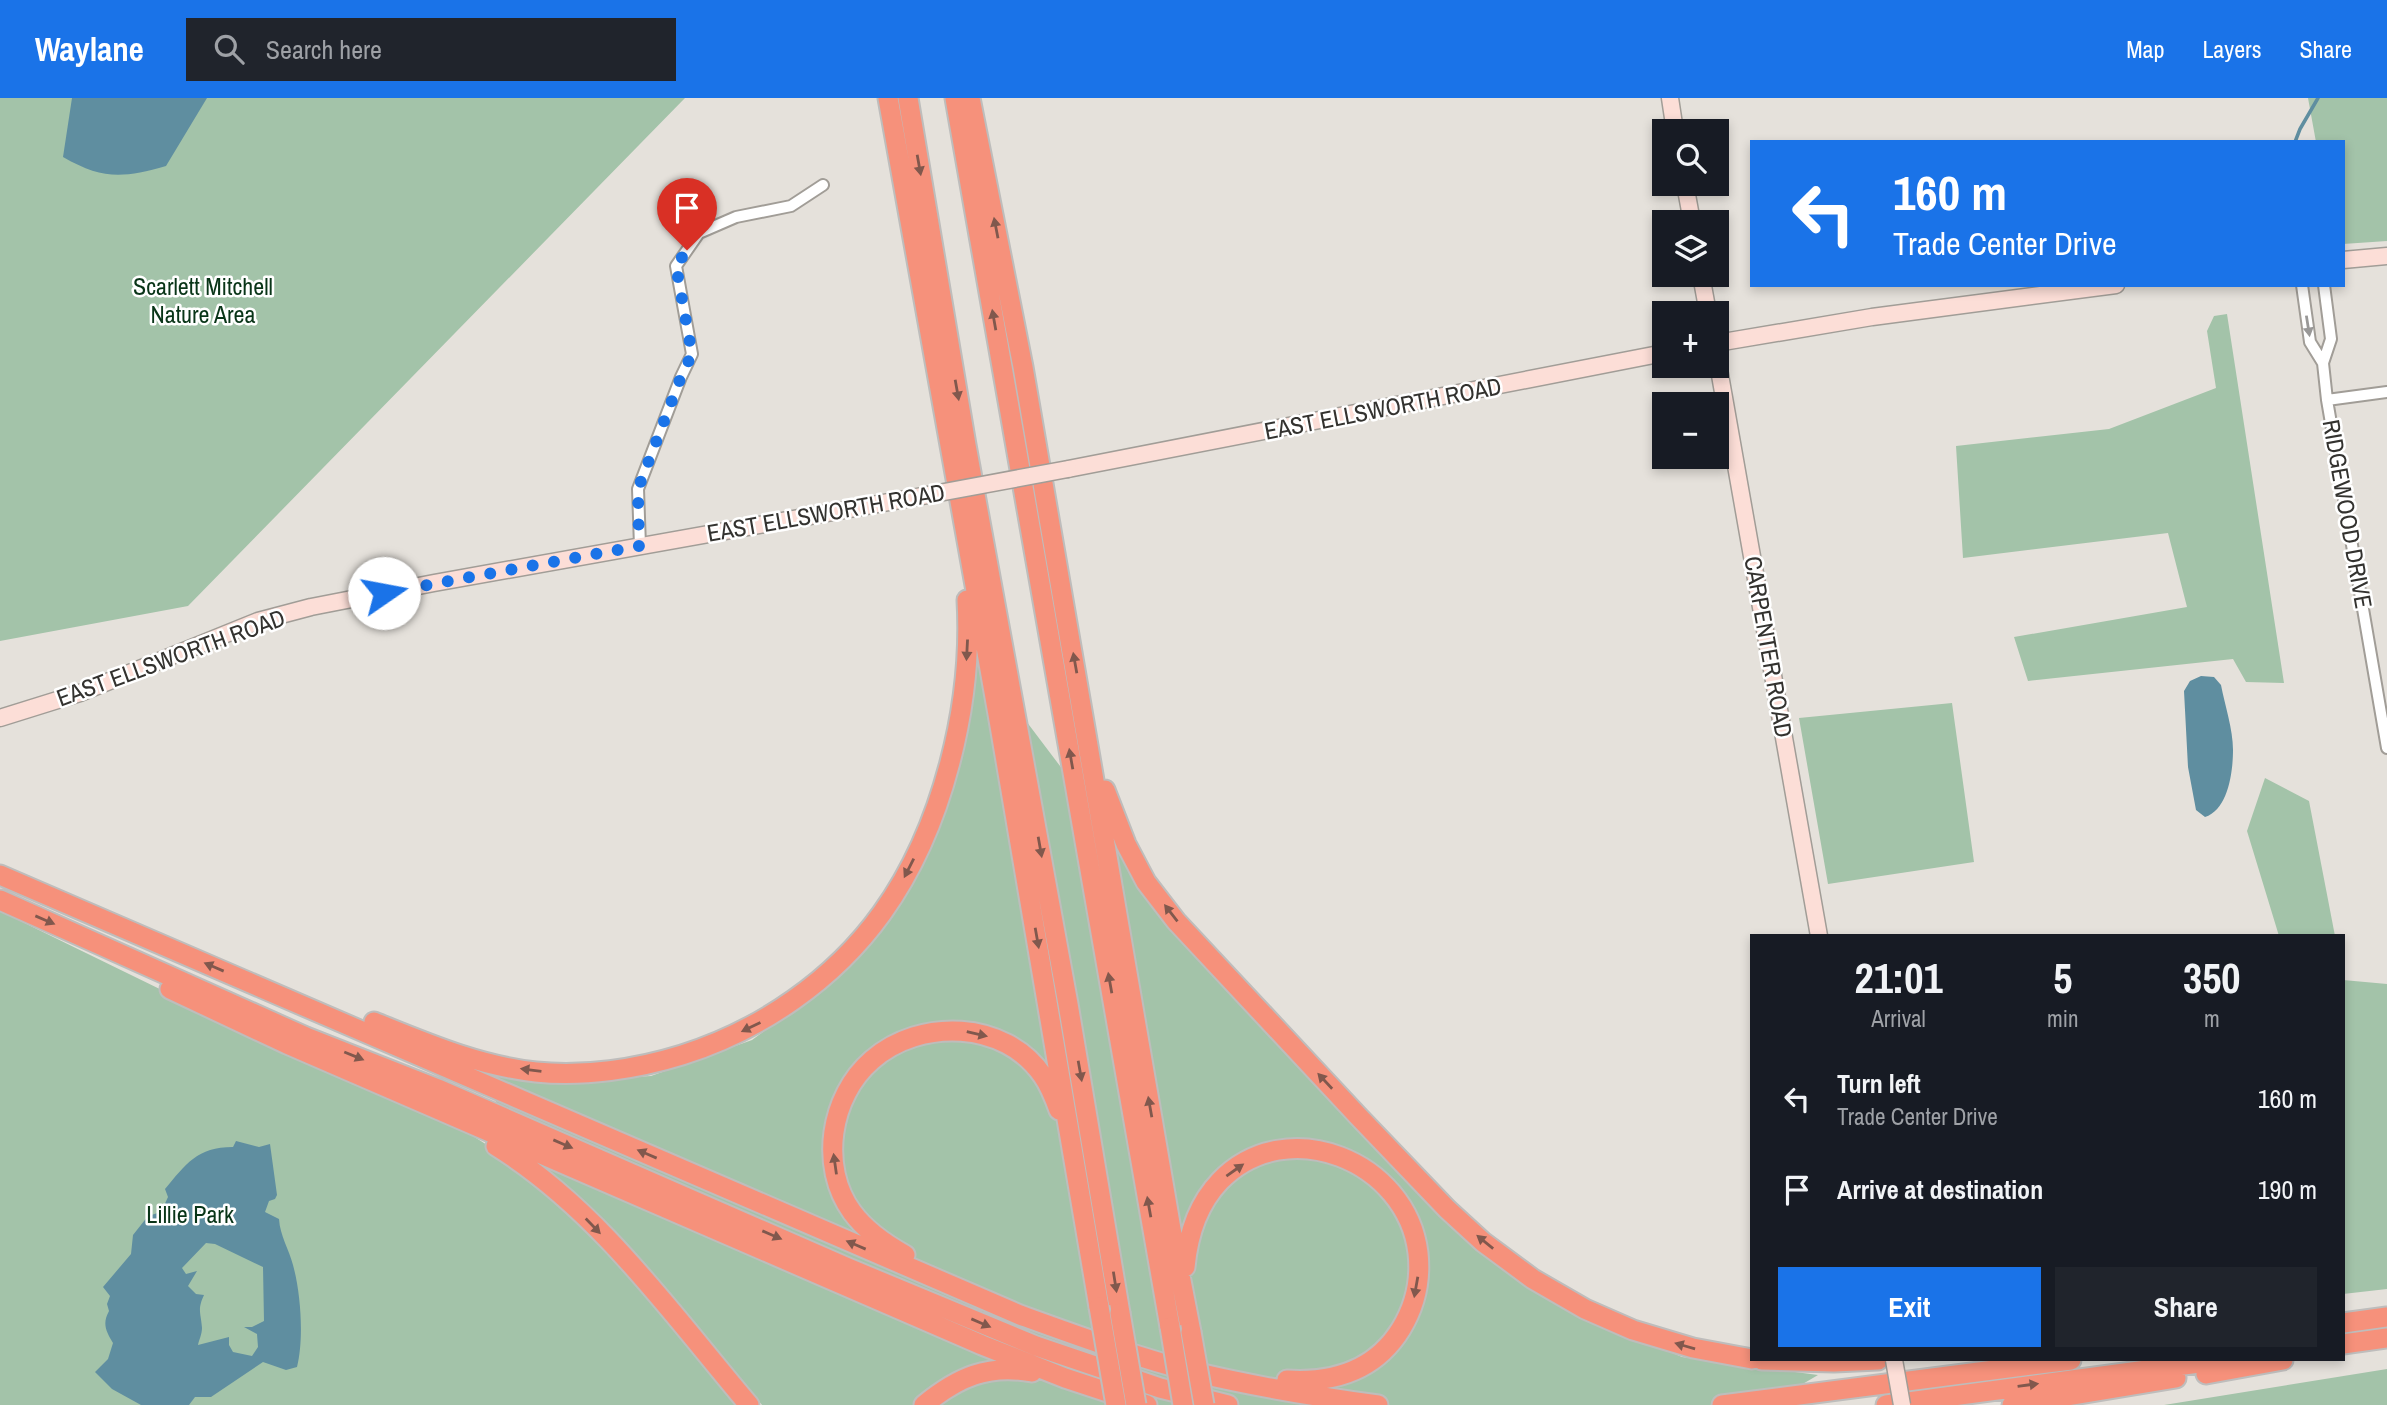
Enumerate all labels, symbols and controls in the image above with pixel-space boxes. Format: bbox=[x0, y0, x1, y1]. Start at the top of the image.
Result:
search box bbox=[186, 18, 676, 81]
text: Waylane bbox=[35, 27, 144, 71]
icon: search bbox=[210, 30, 248, 68]
text: Search here bbox=[266, 32, 382, 67]
text: Map bbox=[2126, 33, 2164, 65]
text: Layers bbox=[2202, 33, 2261, 65]
text: Share bbox=[2299, 33, 2352, 65]
map controls bbox=[1652, 119, 1729, 469]
button: search bbox=[1652, 119, 1729, 196]
one-way arrow bbox=[914, 154, 925, 176]
text: 160 m bbox=[1893, 159, 2007, 225]
icon: left bbox=[1778, 168, 1869, 259]
pin bbox=[657, 178, 717, 250]
icon: arrive bbox=[668, 189, 706, 227]
button: layers bbox=[1652, 210, 1729, 287]
one-way arrow bbox=[990, 217, 1001, 239]
text: Trade Center Drive bbox=[1893, 222, 2117, 265]
park label: Scarlett Mitchell Nature Area bbox=[133, 270, 273, 330]
button: + bbox=[1652, 301, 1729, 378]
one-way arrow bbox=[988, 309, 999, 331]
one-way arrow bbox=[2303, 315, 2314, 337]
street label: EAST ELLSWORTH ROAD bbox=[1261, 369, 1504, 447]
one-way arrow bbox=[952, 379, 963, 401]
button: − bbox=[1652, 392, 1729, 469]
street label: RIDGEWOOD DRIVE bbox=[2316, 417, 2380, 611]
street label: EAST ELLSWORTH ROAD bbox=[704, 475, 947, 549]
street label: CARPENTER ROAD bbox=[1737, 554, 1801, 740]
position arrow bbox=[347, 556, 421, 630]
street label: EAST ELLSWORTH ROAD bbox=[52, 601, 289, 713]
one-way arrow bbox=[961, 639, 972, 661]
one-way arrow bbox=[1069, 652, 1080, 674]
one-way arrow bbox=[1065, 748, 1076, 770]
one-way arrow bbox=[1035, 836, 1046, 858]
one-way arrow bbox=[903, 858, 914, 878]
one-way arrow bbox=[1163, 905, 1178, 923]
one-way arrow bbox=[35, 914, 56, 925]
one-way arrow bbox=[1032, 927, 1043, 949]
text: 21:01 bbox=[1855, 950, 1943, 1006]
text: 5 bbox=[2053, 950, 2072, 1006]
text: 350 bbox=[2183, 950, 2241, 1006]
one-way arrow bbox=[203, 961, 224, 972]
one-way arrow bbox=[1104, 972, 1115, 994]
text: Arrival bbox=[1871, 1003, 1926, 1034]
text: min bbox=[2047, 1003, 2079, 1034]
text: m bbox=[2204, 1003, 2220, 1034]
one-way arrow bbox=[741, 1021, 761, 1032]
one-way arrow bbox=[966, 1029, 988, 1040]
one-way arrow bbox=[343, 1050, 364, 1061]
one-way arrow bbox=[1075, 1061, 1086, 1083]
one-way arrow bbox=[520, 1065, 542, 1076]
text: Turn left bbox=[1837, 1066, 1921, 1101]
one-way arrow bbox=[1316, 1072, 1333, 1089]
icon: left bbox=[1778, 1080, 1816, 1118]
text: 160 m bbox=[2258, 1081, 2317, 1116]
one-way arrow bbox=[1144, 1096, 1155, 1118]
text: Trade Center Drive bbox=[1837, 1101, 1998, 1132]
one-way arrow bbox=[553, 1138, 573, 1150]
one-way arrow bbox=[637, 1148, 658, 1159]
one-way arrow bbox=[829, 1152, 840, 1174]
one-way arrow bbox=[1226, 1163, 1244, 1177]
icon: arrive bbox=[1778, 1171, 1816, 1209]
text: Arrive at destination bbox=[1837, 1172, 2043, 1207]
text: 190 m bbox=[2258, 1172, 2317, 1207]
one-way arrow bbox=[1143, 1196, 1154, 1218]
park label: Lillie Park bbox=[146, 1198, 234, 1230]
one-way arrow bbox=[585, 1217, 601, 1234]
one-way arrow bbox=[762, 1229, 783, 1240]
one-way arrow bbox=[1476, 1235, 1494, 1250]
one-way arrow bbox=[846, 1239, 866, 1251]
button: Exit bbox=[1778, 1267, 2041, 1347]
button: Share bbox=[2055, 1267, 2317, 1347]
one-way arrow bbox=[1110, 1271, 1121, 1293]
one-way arrow bbox=[1410, 1276, 1421, 1298]
one-way arrow bbox=[971, 1318, 992, 1329]
one-way arrow bbox=[1674, 1340, 1695, 1350]
one-way arrow bbox=[2017, 1380, 2039, 1391]

